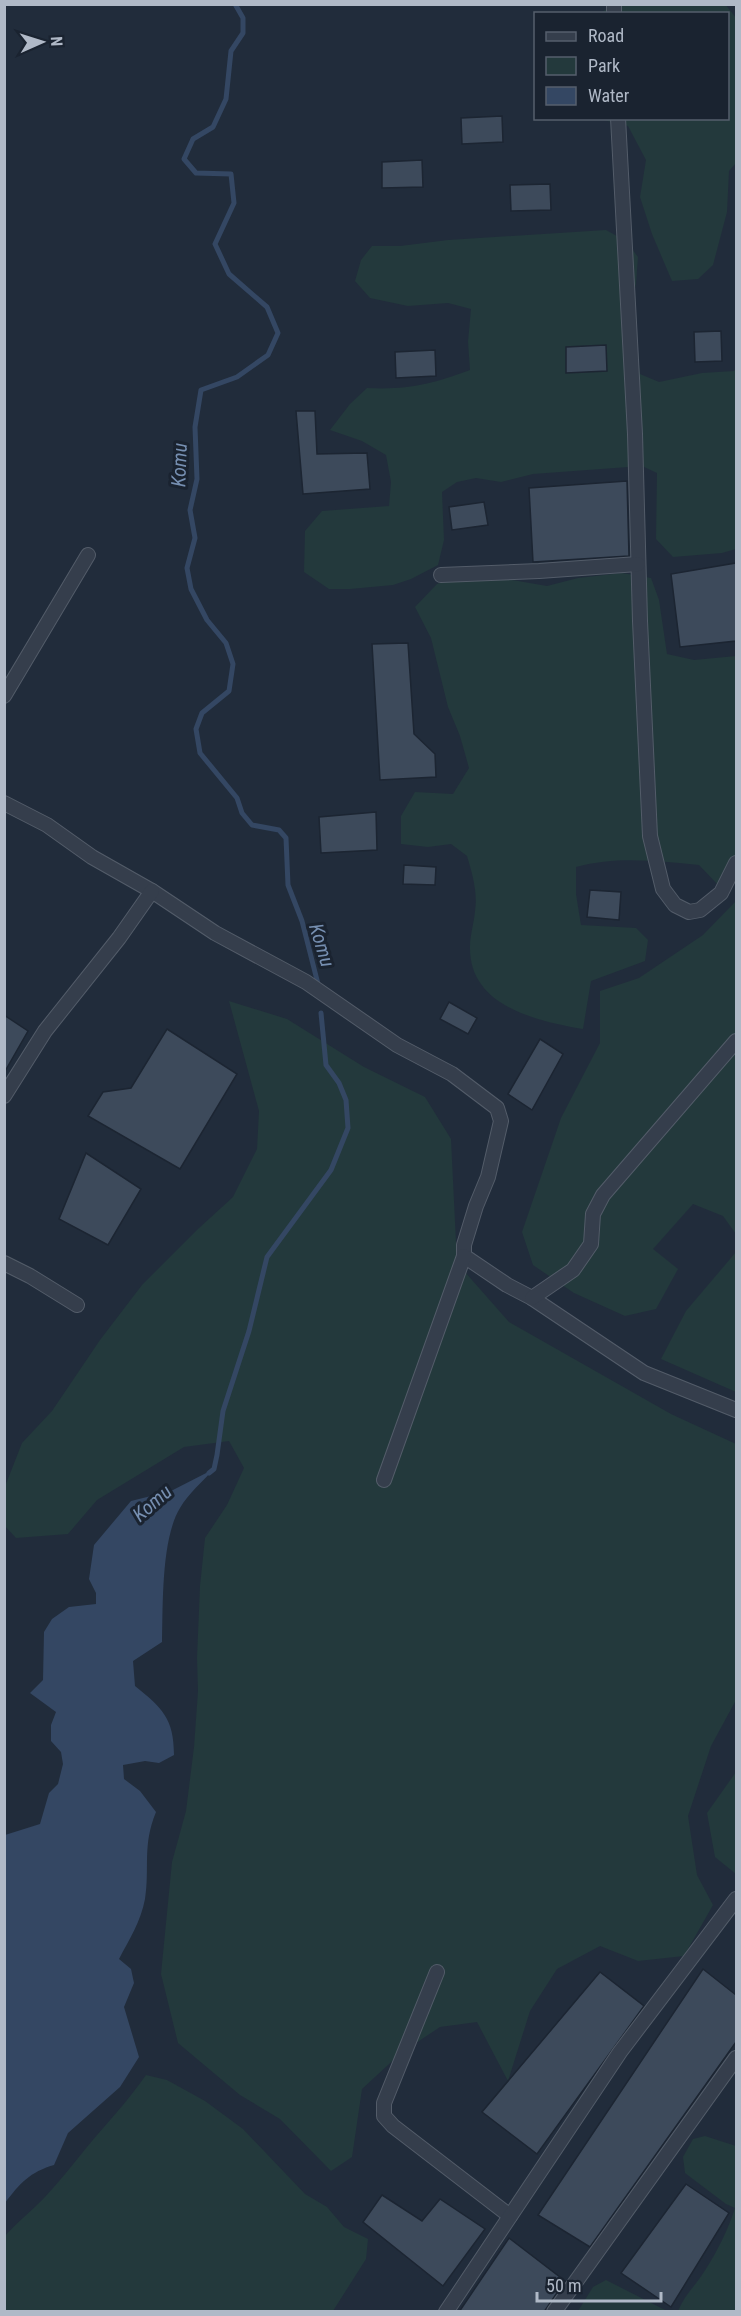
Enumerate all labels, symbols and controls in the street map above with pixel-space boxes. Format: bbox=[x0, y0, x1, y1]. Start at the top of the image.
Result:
north arrow bbox=[12, 12, 72, 72]
legend bbox=[534, 12, 729, 120]
text: Road bbox=[588, 25, 624, 46]
text: N bbox=[47, 36, 66, 47]
text: Park bbox=[588, 55, 620, 76]
text: Water bbox=[588, 85, 630, 106]
water label: Komu bbox=[166, 443, 192, 487]
water label: Komu bbox=[304, 920, 340, 970]
water label: Komu bbox=[128, 1479, 176, 1527]
scale bar bbox=[537, 2265, 662, 2303]
text: 50 m bbox=[546, 2275, 581, 2296]

